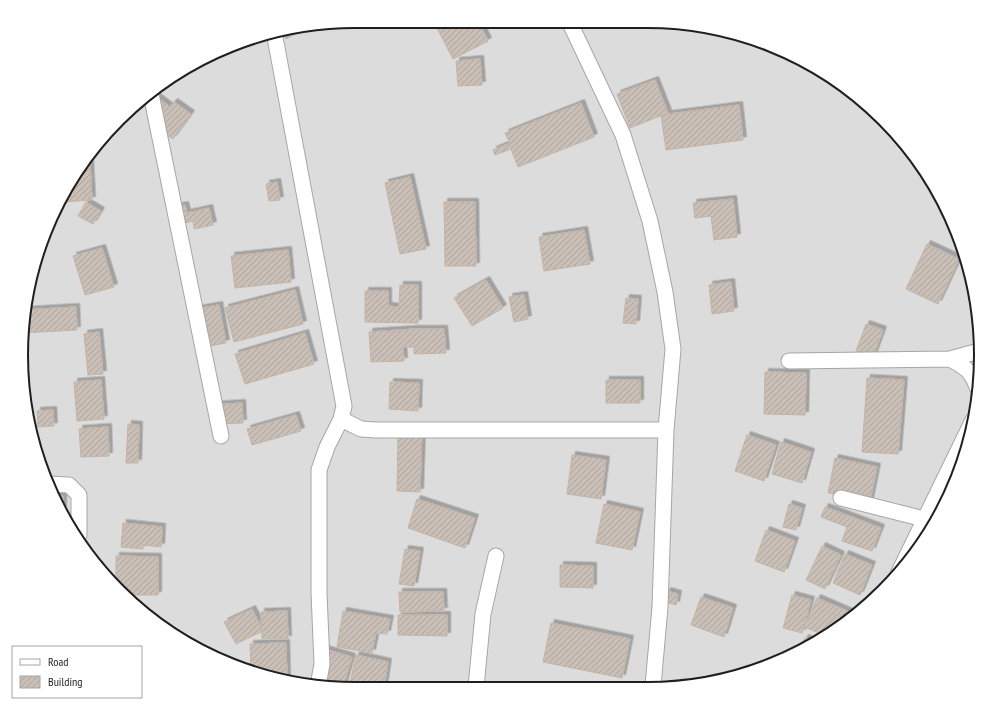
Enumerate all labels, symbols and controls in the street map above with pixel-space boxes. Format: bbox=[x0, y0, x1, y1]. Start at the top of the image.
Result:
legend bbox=[12, 646, 142, 698]
text: Road bbox=[48, 654, 68, 669]
text: Building bbox=[48, 674, 83, 689]

